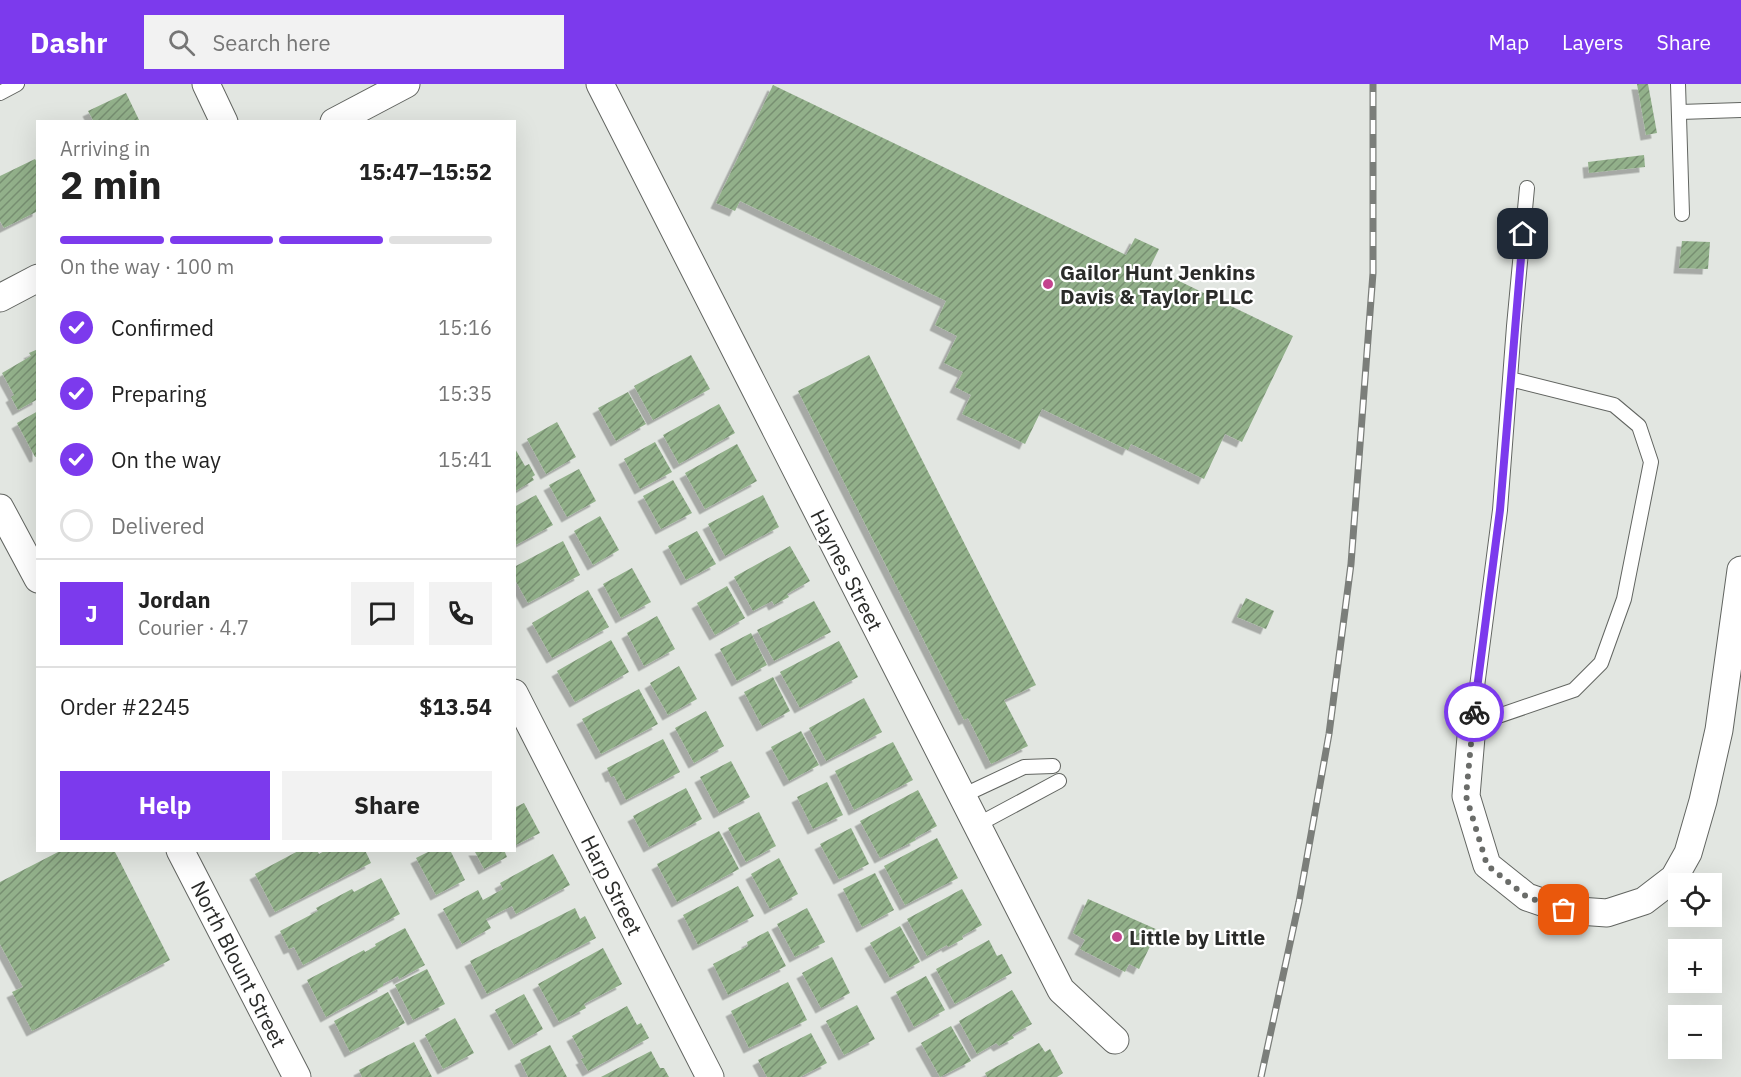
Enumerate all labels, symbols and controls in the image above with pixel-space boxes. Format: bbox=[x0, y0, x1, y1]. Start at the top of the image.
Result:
search box bbox=[144, 15, 564, 69]
text: Dashr bbox=[30, 24, 108, 61]
icon: search bbox=[165, 26, 198, 59]
text: Search here bbox=[213, 28, 331, 57]
text: Map bbox=[1489, 28, 1529, 56]
text: Layers bbox=[1562, 28, 1624, 56]
text: Share bbox=[1657, 28, 1711, 56]
text: Arriving in bbox=[60, 135, 150, 162]
text: 15:47–15:52 bbox=[359, 157, 492, 186]
text: 2 min bbox=[60, 159, 162, 210]
pin bbox=[1497, 208, 1548, 259]
icon: home bbox=[1506, 217, 1539, 250]
text: On the way · 100 m bbox=[60, 253, 234, 280]
place label: Gailor Hunt Jenkins Davis & Taylor PLLC bbox=[1060, 258, 1255, 310]
marker: Gailor Hunt Jenkins Davis & Taylor PLLC bbox=[1041, 277, 1055, 291]
icon: check bbox=[60, 311, 93, 344]
text: Confirmed bbox=[111, 313, 214, 342]
text: 15:16 bbox=[438, 314, 492, 341]
icon: check bbox=[60, 377, 93, 410]
text: Preparing bbox=[111, 379, 206, 408]
text: 15:35 bbox=[438, 380, 492, 407]
icon: check bbox=[60, 443, 93, 476]
text: On the way bbox=[111, 445, 221, 474]
text: 15:41 bbox=[438, 446, 492, 473]
street label: Haynes Street bbox=[804, 505, 890, 635]
text: Delivered bbox=[111, 511, 205, 540]
button: chat bbox=[351, 582, 414, 645]
button: phone bbox=[429, 582, 492, 645]
text: Jordan bbox=[138, 585, 211, 614]
text: J bbox=[85, 599, 98, 628]
text: Courier · 4.7 bbox=[138, 614, 249, 641]
courier bbox=[1444, 682, 1504, 742]
text: Order #2245 bbox=[60, 692, 190, 721]
text: $13.54 bbox=[419, 692, 492, 721]
icon: bike bbox=[1458, 696, 1491, 729]
button: Help bbox=[60, 771, 270, 840]
button: Share bbox=[282, 771, 492, 840]
street label: Harp Street bbox=[575, 830, 649, 940]
map controls bbox=[1668, 873, 1722, 1059]
button: locate bbox=[1668, 873, 1722, 927]
street label: North Blount Street bbox=[185, 876, 293, 1052]
pin bbox=[1538, 884, 1589, 935]
icon: bag bbox=[1547, 893, 1580, 926]
place label: Little by Little bbox=[1129, 923, 1265, 951]
marker: Little by Little bbox=[1110, 930, 1124, 944]
button: + bbox=[1668, 939, 1722, 993]
button: − bbox=[1668, 1005, 1722, 1059]

